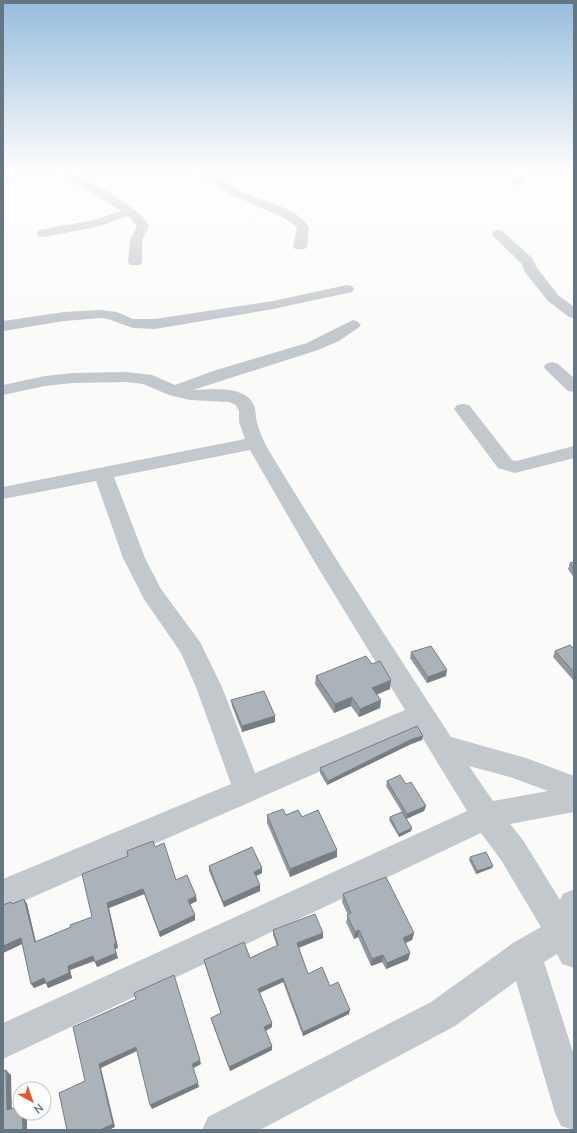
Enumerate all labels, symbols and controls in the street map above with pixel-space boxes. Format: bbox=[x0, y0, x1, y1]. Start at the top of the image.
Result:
north arrow bbox=[12, 1081, 52, 1121]
text: N bbox=[31, 1101, 47, 1117]

